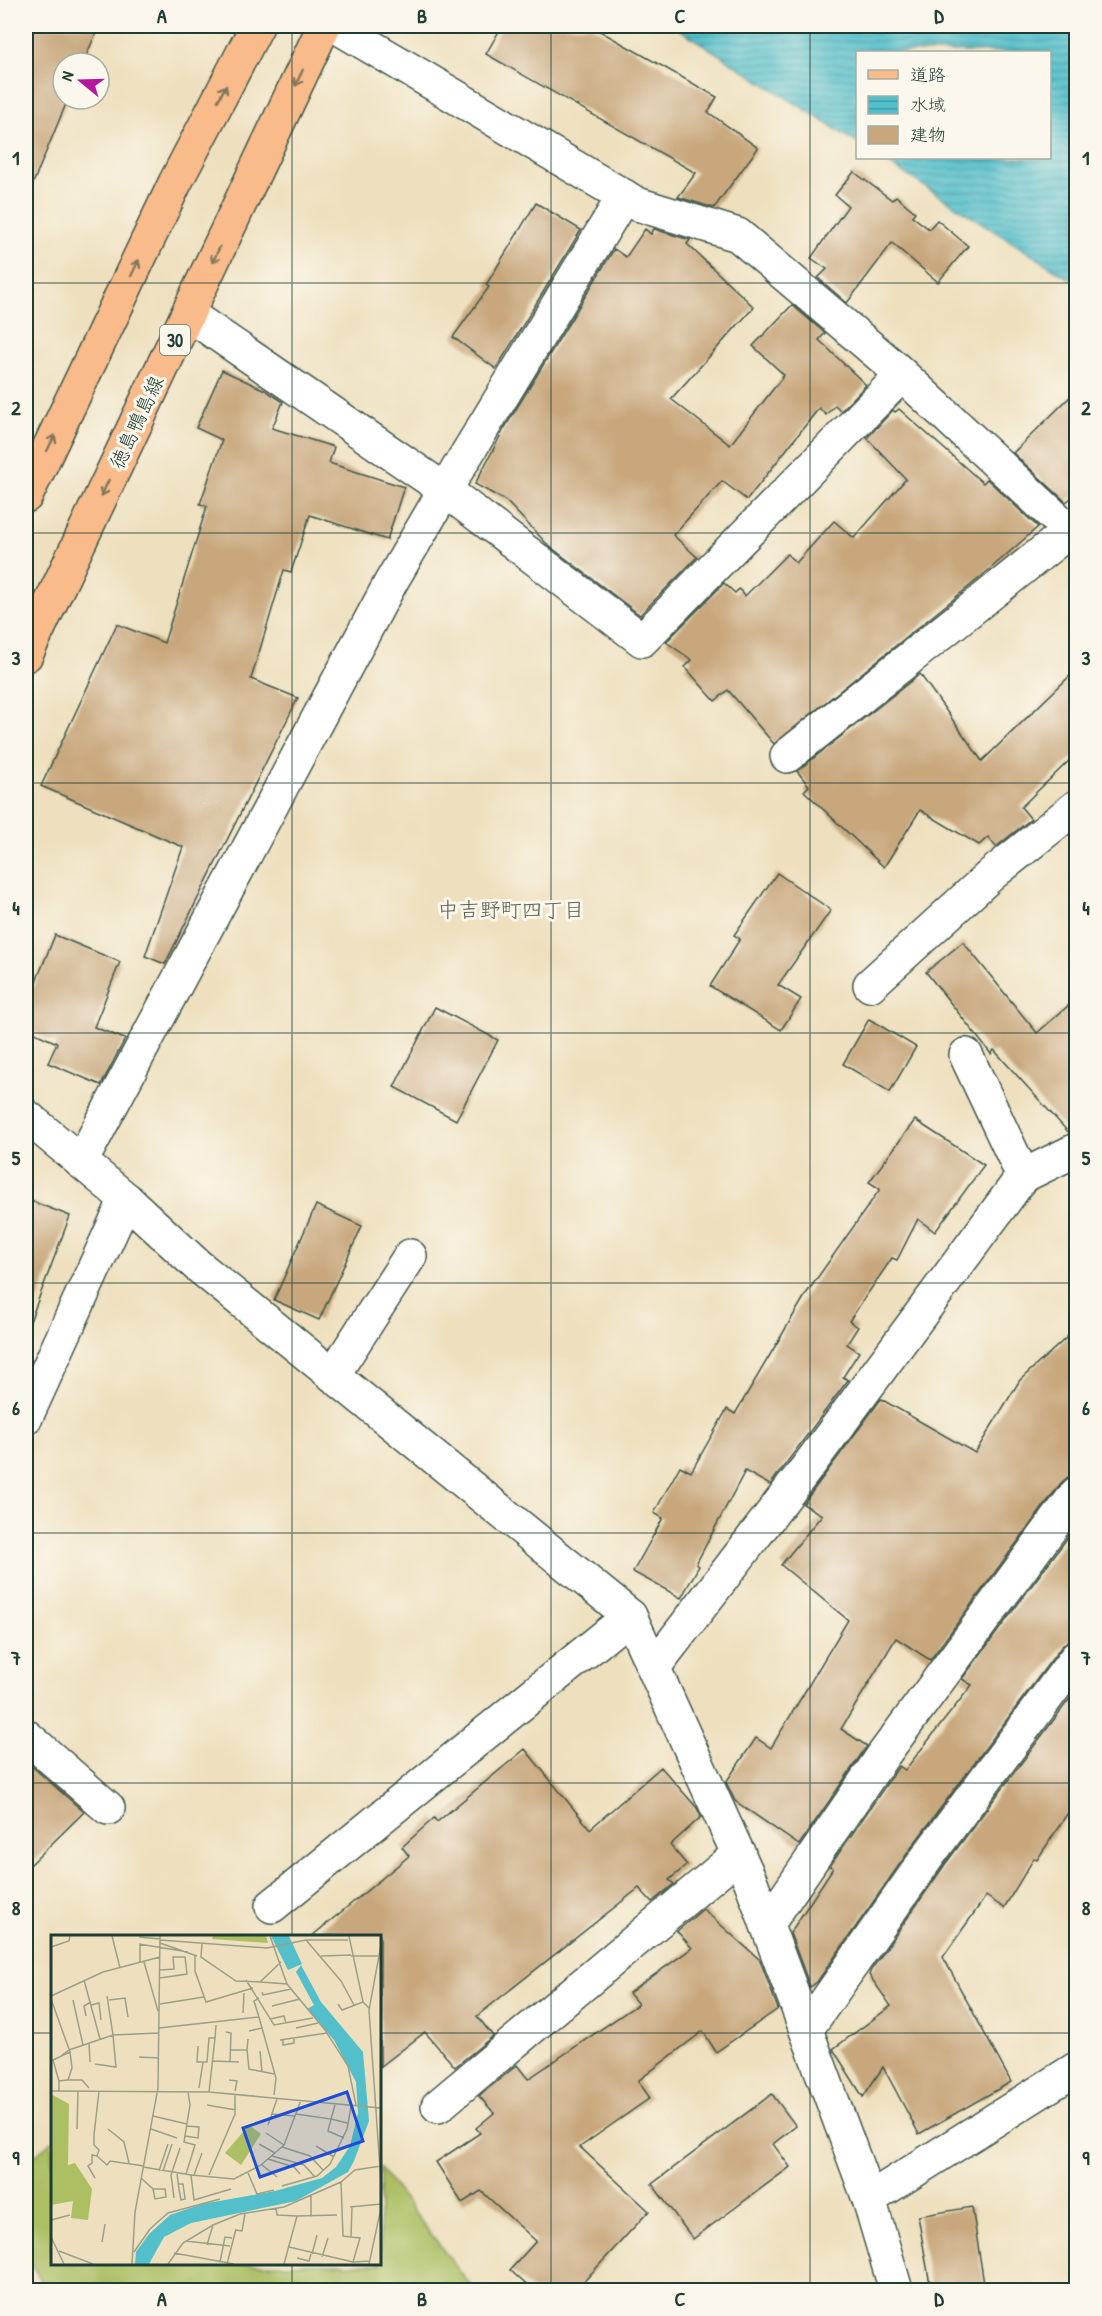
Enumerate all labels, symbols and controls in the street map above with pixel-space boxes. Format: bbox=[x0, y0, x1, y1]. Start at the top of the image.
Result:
text: A bbox=[157, 2, 167, 29]
text: B bbox=[417, 2, 427, 29]
text: C bbox=[675, 2, 686, 29]
text: D bbox=[934, 2, 944, 29]
north arrow bbox=[51, 51, 111, 111]
legend bbox=[856, 51, 1051, 159]
text: 道路 bbox=[910, 62, 946, 87]
text: N bbox=[55, 68, 79, 84]
one-way arrow bbox=[292, 69, 304, 87]
one-way arrow bbox=[216, 85, 228, 102]
text: 水域 bbox=[910, 92, 946, 117]
text: 建物 bbox=[910, 122, 946, 147]
text: 1 bbox=[12, 144, 20, 171]
text: 1 bbox=[1082, 144, 1090, 171]
one-way arrow bbox=[209, 245, 221, 263]
one-way arrow bbox=[129, 259, 141, 277]
road number: 30 bbox=[160, 325, 190, 355]
street label: 徳島鴨島線 bbox=[103, 371, 169, 473]
text: 2 bbox=[11, 394, 21, 421]
text: 2 bbox=[1081, 394, 1091, 421]
one-way arrow bbox=[45, 435, 57, 453]
one-way arrow bbox=[98, 478, 110, 496]
text: 3 bbox=[12, 644, 21, 671]
text: 3 bbox=[1082, 644, 1091, 671]
text: 4 bbox=[12, 894, 20, 921]
text: 4 bbox=[1082, 894, 1090, 921]
district label: 中吉野町四丁目 bbox=[438, 895, 585, 924]
text: 5 bbox=[12, 1144, 21, 1171]
text: 5 bbox=[1082, 1144, 1091, 1171]
text: 6 bbox=[12, 1394, 20, 1421]
text: 6 bbox=[1082, 1394, 1090, 1421]
text: 7 bbox=[10, 1644, 21, 1671]
text: 7 bbox=[1080, 1644, 1091, 1671]
text: 8 bbox=[12, 1894, 21, 1921]
text: 8 bbox=[1082, 1894, 1091, 1921]
inset map bbox=[51, 1935, 381, 2265]
text: 9 bbox=[12, 2144, 20, 2171]
text: 9 bbox=[1082, 2144, 1090, 2171]
text: A bbox=[157, 2285, 167, 2312]
text: B bbox=[417, 2285, 427, 2312]
text: C bbox=[675, 2285, 686, 2312]
text: D bbox=[934, 2285, 944, 2312]

